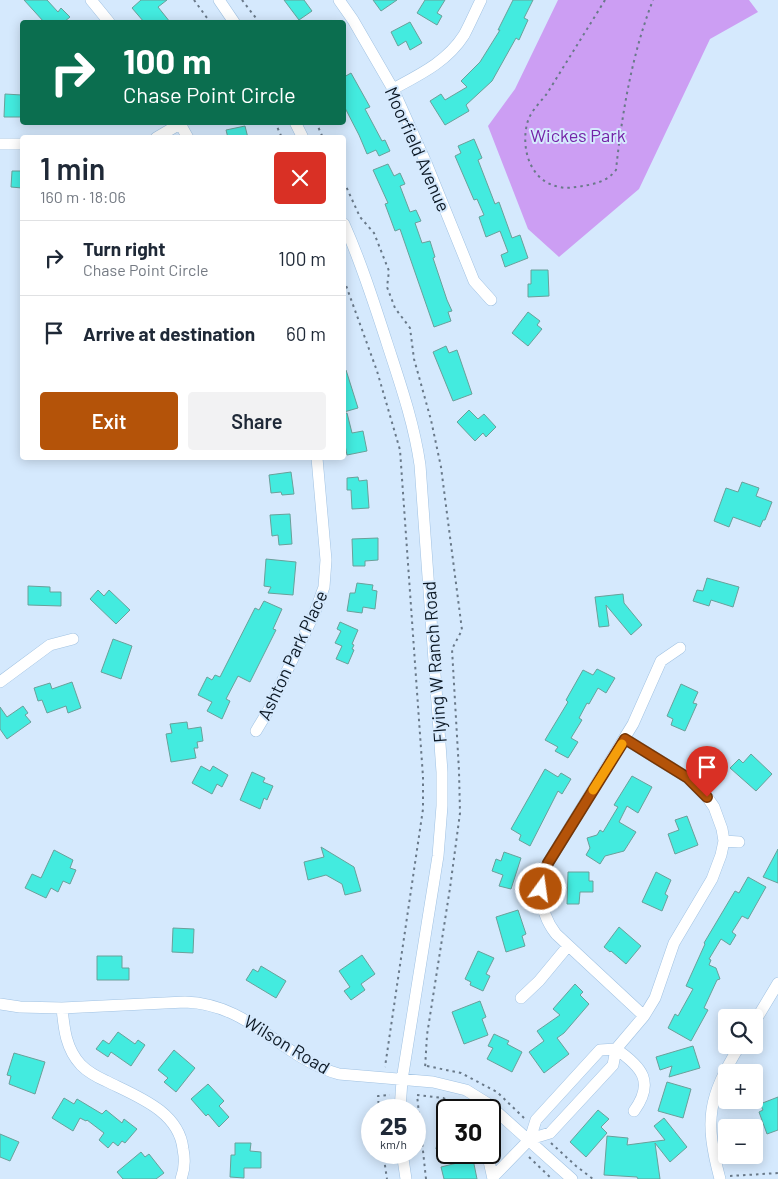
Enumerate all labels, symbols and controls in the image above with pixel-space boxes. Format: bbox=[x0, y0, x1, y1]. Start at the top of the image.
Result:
text: 100 m bbox=[123, 39, 212, 81]
icon: right bbox=[40, 40, 105, 105]
text: Chase Point Circle bbox=[123, 81, 296, 107]
street label: Moorfield Avenue bbox=[381, 83, 455, 215]
park label: Wickes Park bbox=[530, 124, 626, 146]
text: 1 min bbox=[40, 150, 105, 186]
button: close bbox=[274, 152, 326, 204]
text: 160 m · 18:06 bbox=[40, 187, 126, 206]
text: Turn right bbox=[83, 237, 165, 260]
icon: right bbox=[40, 244, 68, 272]
text: 100 m bbox=[278, 247, 326, 270]
text: Chase Point Circle bbox=[83, 260, 209, 279]
icon: arrive bbox=[40, 319, 68, 347]
text: Arrive at destination bbox=[83, 322, 255, 345]
text: 60 m bbox=[286, 322, 326, 345]
button: Exit bbox=[40, 392, 178, 450]
button: Share bbox=[188, 392, 326, 450]
street label: Flying W Ranch Road bbox=[417, 581, 451, 743]
street label: Ashton Park Place bbox=[252, 587, 332, 723]
pin bbox=[686, 746, 728, 797]
icon: arrive bbox=[693, 753, 721, 781]
position arrow bbox=[514, 862, 566, 914]
map controls bbox=[718, 1009, 763, 1164]
button: search bbox=[718, 1009, 763, 1054]
street label: Wilson Road bbox=[240, 1010, 334, 1078]
button: + bbox=[718, 1064, 763, 1109]
speed limit sign: 30 bbox=[436, 1099, 501, 1164]
text: 25 bbox=[380, 1110, 407, 1140]
button: − bbox=[718, 1119, 763, 1164]
text: km/h bbox=[380, 1137, 407, 1151]

